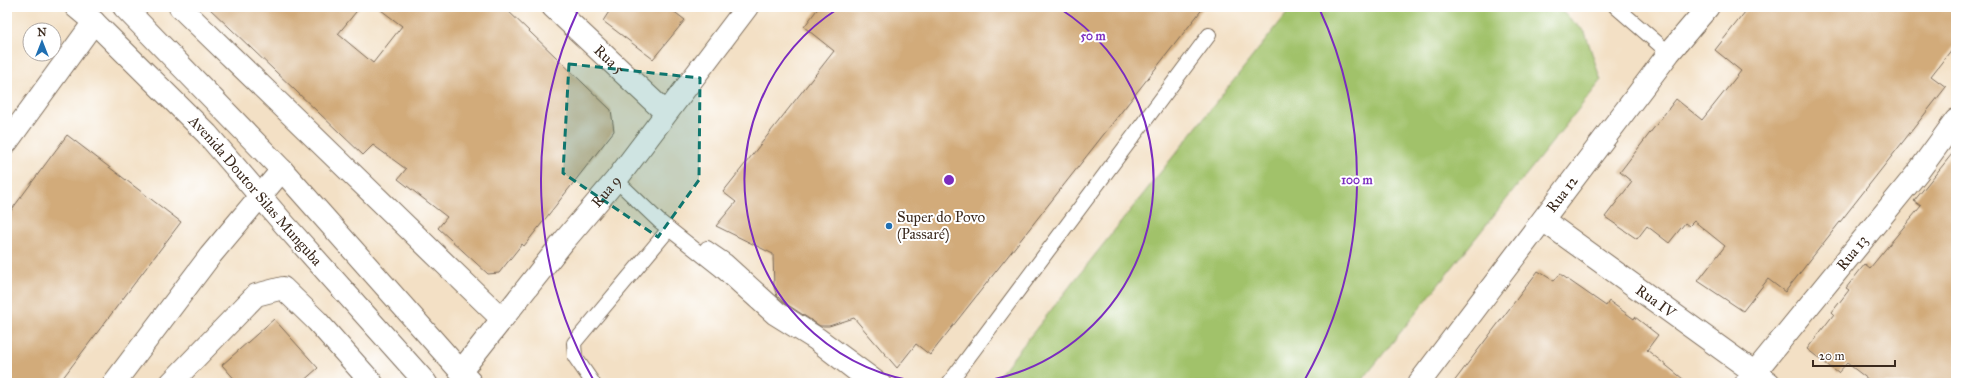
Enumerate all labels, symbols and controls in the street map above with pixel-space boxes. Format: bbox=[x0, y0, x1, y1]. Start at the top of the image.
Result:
north arrow bbox=[22, 22, 62, 62]
text: N bbox=[37, 26, 47, 39]
text: 50 m bbox=[1080, 29, 1107, 43]
street label: Rua 5 bbox=[590, 41, 628, 78]
street label: Avenida Doutor Silas Munguba bbox=[184, 111, 326, 270]
street label: Rua 9 bbox=[588, 172, 625, 211]
street label: Rua 12 bbox=[1542, 172, 1582, 216]
centre of rings bbox=[942, 173, 956, 187]
text: 100 m bbox=[1341, 173, 1374, 187]
place label: Super do Povo (Passaré) bbox=[897, 208, 986, 244]
marker: Super do Povo (Passaré) bbox=[884, 221, 894, 231]
street label: Rua 13 bbox=[1833, 232, 1872, 274]
street label: Rua IV bbox=[1632, 281, 1680, 322]
scale bar bbox=[1813, 342, 1895, 368]
text: 20 m bbox=[1819, 349, 1845, 363]

